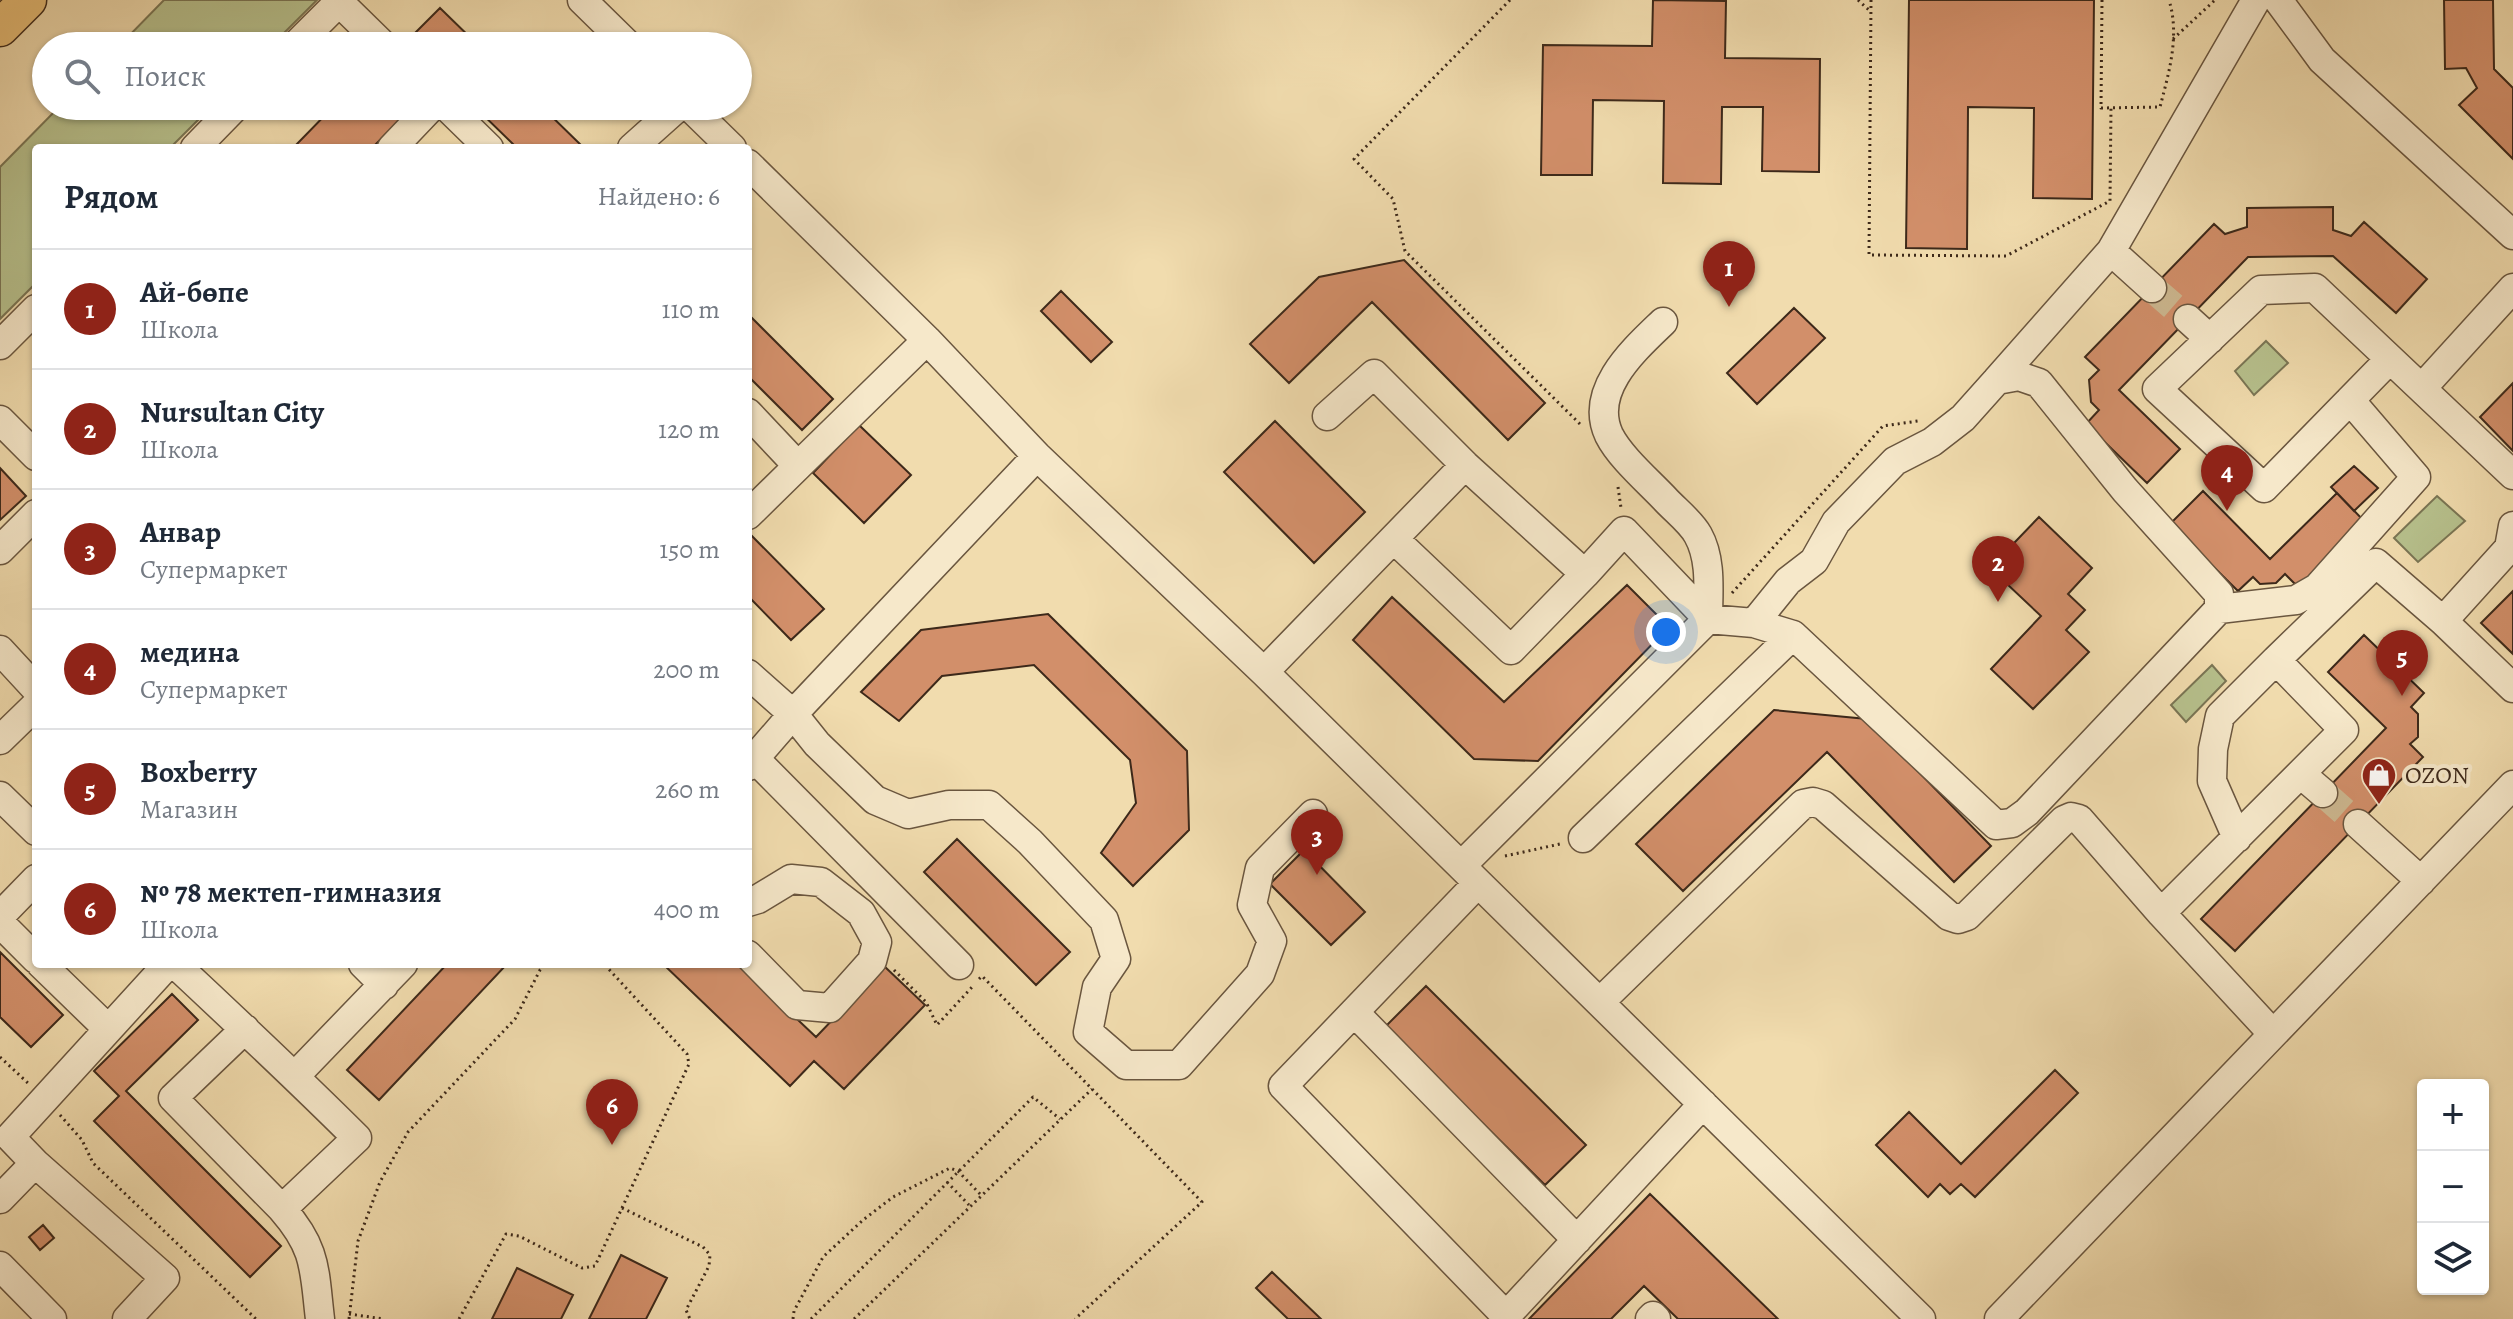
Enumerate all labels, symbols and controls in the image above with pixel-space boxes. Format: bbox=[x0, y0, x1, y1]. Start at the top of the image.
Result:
search box bbox=[32, 32, 752, 120]
icon: search bbox=[60, 54, 104, 98]
text: Поиск bbox=[124, 56, 206, 96]
text: Рядом bbox=[64, 173, 158, 220]
text: Найдено: 6 bbox=[597, 179, 720, 214]
pin: 1 bbox=[1703, 241, 1755, 307]
text: Ай-бөпе bbox=[140, 272, 249, 312]
text: 1 bbox=[85, 292, 95, 327]
text: 110 m bbox=[662, 292, 720, 327]
text: Школа bbox=[140, 312, 218, 347]
text: Nursultan City bbox=[140, 392, 324, 432]
text: 2 bbox=[84, 412, 96, 447]
text: 120 m bbox=[658, 412, 720, 447]
text: Школа bbox=[140, 432, 218, 467]
pin: 4 bbox=[2201, 445, 2253, 511]
text: Анвар bbox=[140, 512, 221, 552]
text: 3 bbox=[84, 532, 96, 567]
text: 150 m bbox=[659, 532, 720, 567]
pin: 2 bbox=[1972, 536, 2024, 602]
text: Супермаркет bbox=[140, 552, 288, 587]
your location bbox=[1646, 612, 1686, 652]
pin: 5 bbox=[2376, 630, 2428, 696]
text: медина bbox=[140, 632, 239, 672]
text: 4 bbox=[84, 652, 96, 687]
text: 200 m bbox=[653, 652, 720, 687]
text: Супермаркет bbox=[140, 672, 288, 707]
text: Boxberry bbox=[140, 752, 257, 792]
shop icon: OZON bbox=[2360, 756, 2398, 806]
place label: OZON bbox=[2405, 759, 2469, 791]
text: 5 bbox=[84, 772, 96, 807]
text: 260 m bbox=[655, 772, 720, 807]
text: Магазин bbox=[140, 792, 238, 827]
pin: 3 bbox=[1291, 809, 1343, 875]
text: № 78 мектеп-гимназия bbox=[140, 872, 442, 912]
text: 6 bbox=[84, 892, 96, 927]
text: 400 m bbox=[654, 892, 720, 927]
text: Школа bbox=[140, 912, 218, 947]
pin: 6 bbox=[586, 1079, 638, 1145]
map controls bbox=[2417, 1079, 2489, 1295]
button: + bbox=[2417, 1079, 2489, 1151]
button: − bbox=[2417, 1151, 2489, 1223]
button: layers bbox=[2417, 1223, 2489, 1295]

